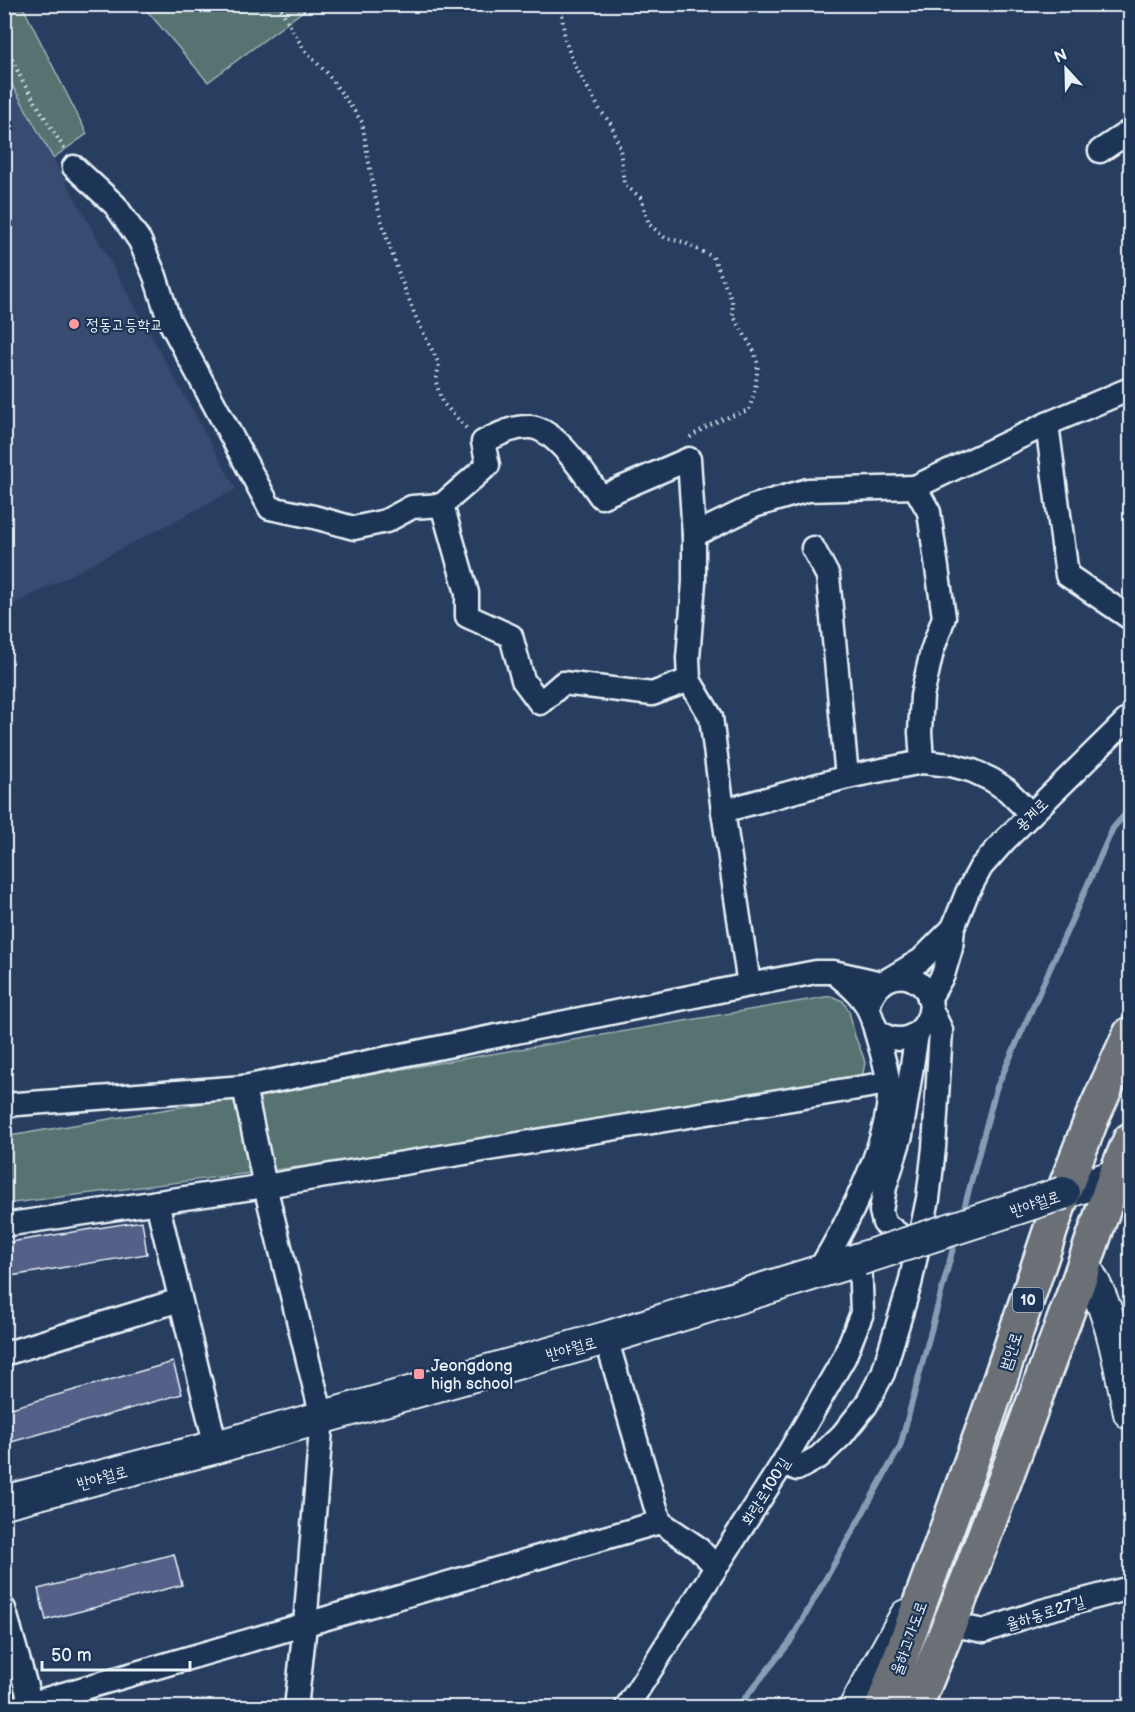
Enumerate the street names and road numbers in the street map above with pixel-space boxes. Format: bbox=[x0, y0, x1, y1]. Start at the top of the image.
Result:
street label: 용계로 bbox=[1012, 795, 1053, 835]
street label: 반야월로 bbox=[1008, 1187, 1063, 1221]
road number: 10 bbox=[1013, 1288, 1043, 1312]
street label: 범안로 bbox=[996, 1330, 1027, 1373]
street label: 반야월로 bbox=[544, 1334, 599, 1365]
street label: 화랑로100길 bbox=[738, 1454, 795, 1529]
street label: 반야월로 bbox=[75, 1463, 130, 1494]
street label: 율하동로27길 bbox=[1004, 1592, 1087, 1634]
street label: 율하고가도로 bbox=[887, 1599, 932, 1678]

